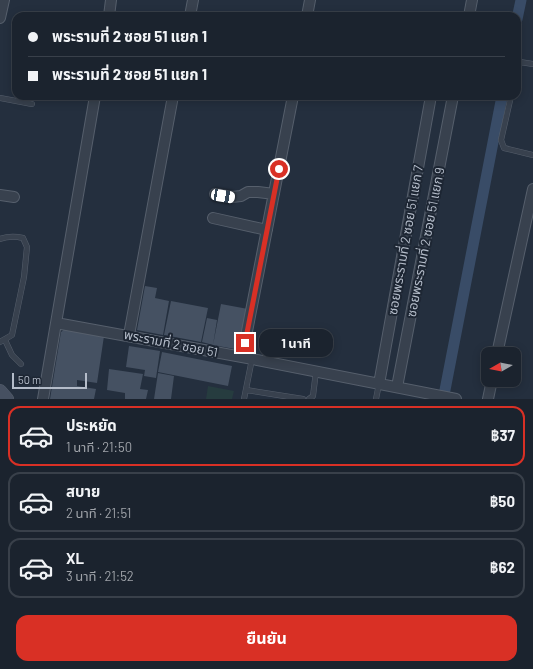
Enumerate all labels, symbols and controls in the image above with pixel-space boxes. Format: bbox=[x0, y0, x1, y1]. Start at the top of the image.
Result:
text: พระรามที่ 2 ซอย 51 แยก 1 bbox=[52, 27, 207, 45]
text: พระรามที่ 2 ซอย 51 แยก 1 bbox=[52, 65, 207, 83]
route start bbox=[270, 160, 288, 178]
street label: ซอยพระรามที่ 2 ซอย 51 แยก 7 bbox=[383, 164, 426, 316]
street label: ซอยพระรามที่ 2 ซอย 51 แยก 9 bbox=[402, 166, 447, 318]
car bbox=[210, 188, 236, 204]
street label: พระรามที่ 2 ซอย 51 bbox=[123, 325, 220, 360]
callout: 1 นาที bbox=[259, 329, 333, 357]
route end bbox=[236, 334, 254, 352]
text: 1 นาที bbox=[281, 335, 311, 351]
north arrow bbox=[481, 347, 521, 387]
map controls bbox=[481, 347, 521, 387]
scale bar bbox=[12, 371, 87, 390]
text: 50 m bbox=[18, 373, 41, 386]
text: ประหยัด bbox=[66, 416, 117, 434]
icon: car bbox=[18, 418, 54, 454]
text: ฿37 bbox=[491, 426, 515, 444]
text: 1 นาที · 21:50 bbox=[66, 439, 132, 455]
text: สบาย bbox=[66, 482, 100, 500]
icon: car bbox=[18, 484, 54, 520]
text: ฿50 bbox=[490, 492, 515, 510]
text: 2 นาที · 21:51 bbox=[66, 505, 131, 521]
text: XL bbox=[66, 549, 84, 567]
icon: car bbox=[18, 550, 54, 586]
text: ฿62 bbox=[490, 558, 515, 576]
text: 3 นาที · 21:52 bbox=[66, 568, 134, 584]
button: ยืนยัน bbox=[16, 615, 517, 661]

